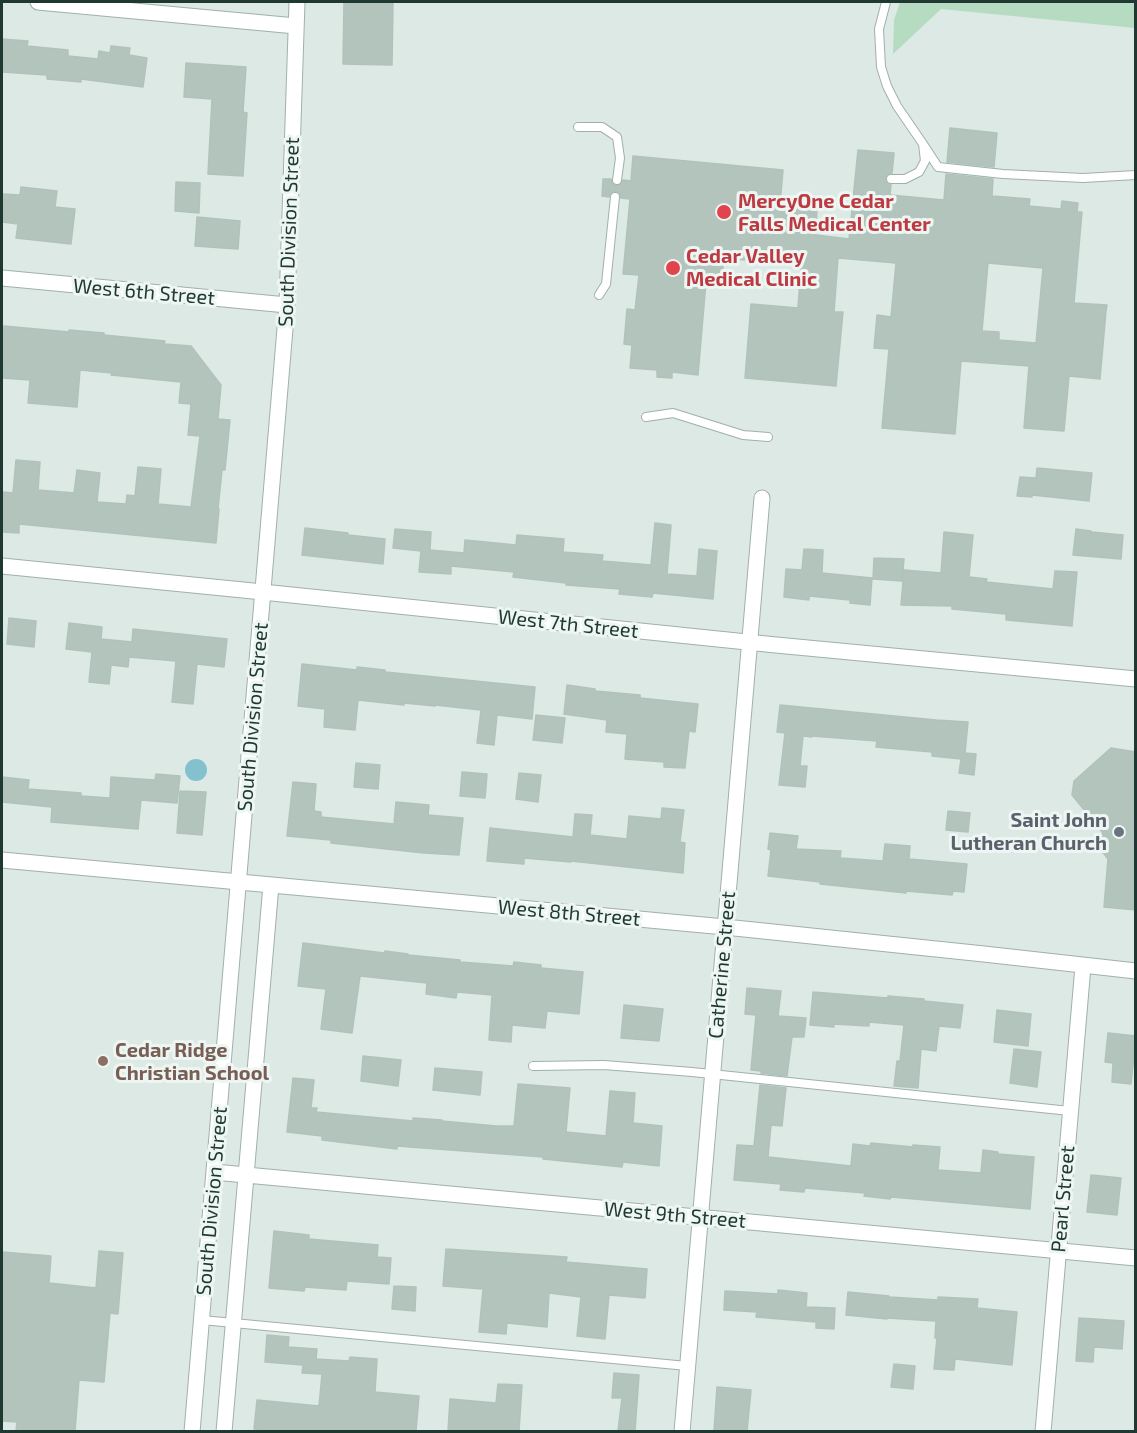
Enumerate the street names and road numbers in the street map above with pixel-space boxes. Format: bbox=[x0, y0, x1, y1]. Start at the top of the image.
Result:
street label: South Division Street bbox=[274, 137, 304, 327]
street label: West 6th Street bbox=[72, 274, 216, 310]
street label: West 7th Street bbox=[497, 605, 639, 643]
street label: South Division Street bbox=[233, 622, 273, 812]
street label: Catherine Street bbox=[704, 890, 740, 1040]
street label: West 8th Street bbox=[497, 895, 641, 931]
street label: South Division Street bbox=[192, 1106, 232, 1296]
street label: Pearl Street bbox=[1046, 1144, 1080, 1254]
street label: West 9th Street bbox=[603, 1197, 747, 1233]

